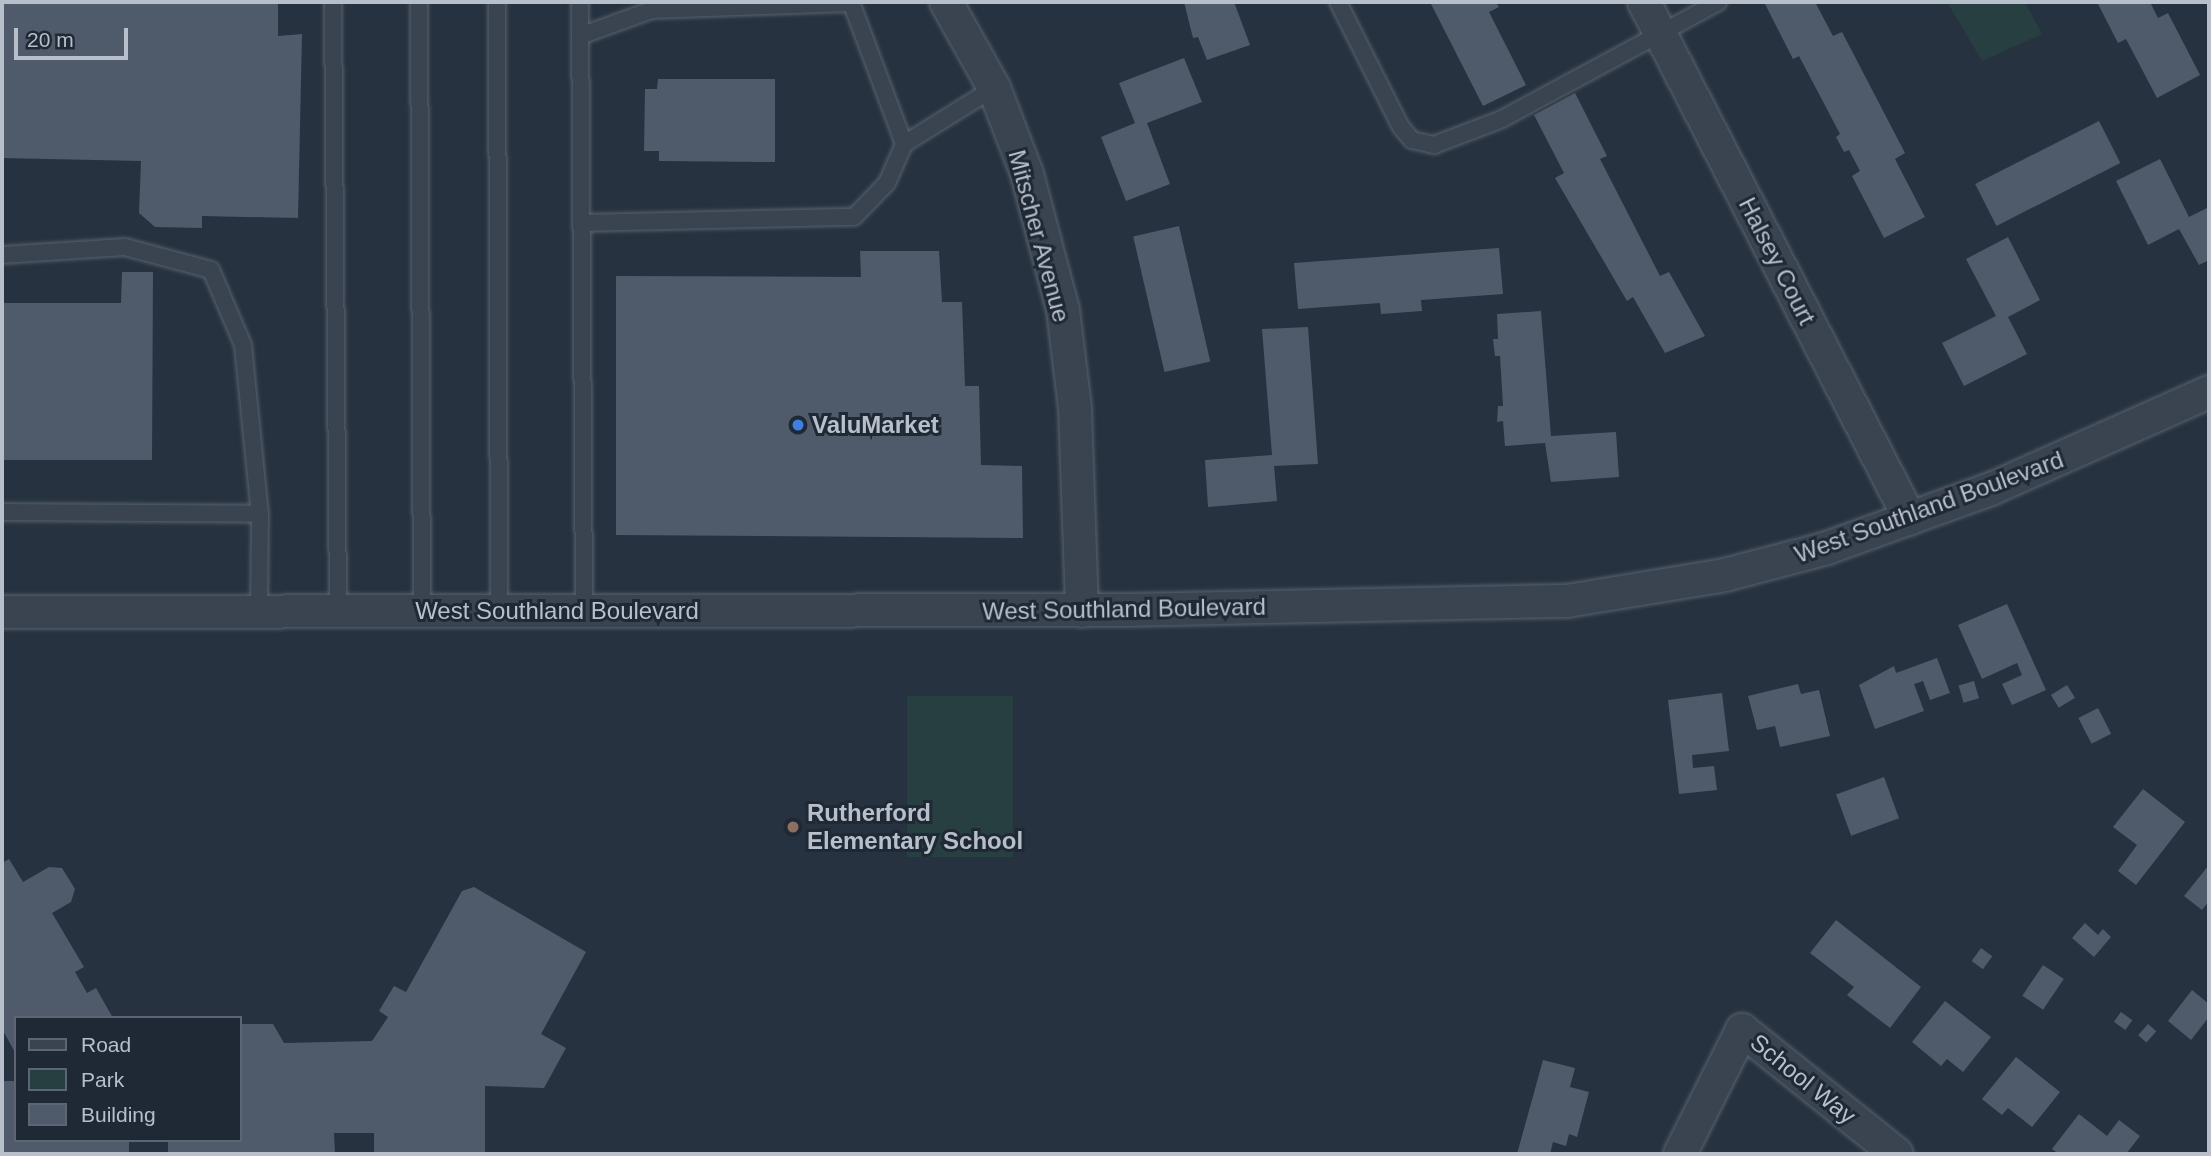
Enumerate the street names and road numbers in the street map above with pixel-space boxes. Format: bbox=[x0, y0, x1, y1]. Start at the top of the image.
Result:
street label: Mitscher Avenue bbox=[1002, 146, 1076, 326]
street label: Halsey Court bbox=[1733, 193, 1821, 329]
street label: West Southland Boulevard bbox=[1791, 445, 2067, 569]
street label: West Southland Boulevard bbox=[982, 592, 1266, 626]
street label: West Southland Boulevard bbox=[415, 597, 699, 625]
street label: School Way bbox=[1745, 1028, 1861, 1130]

